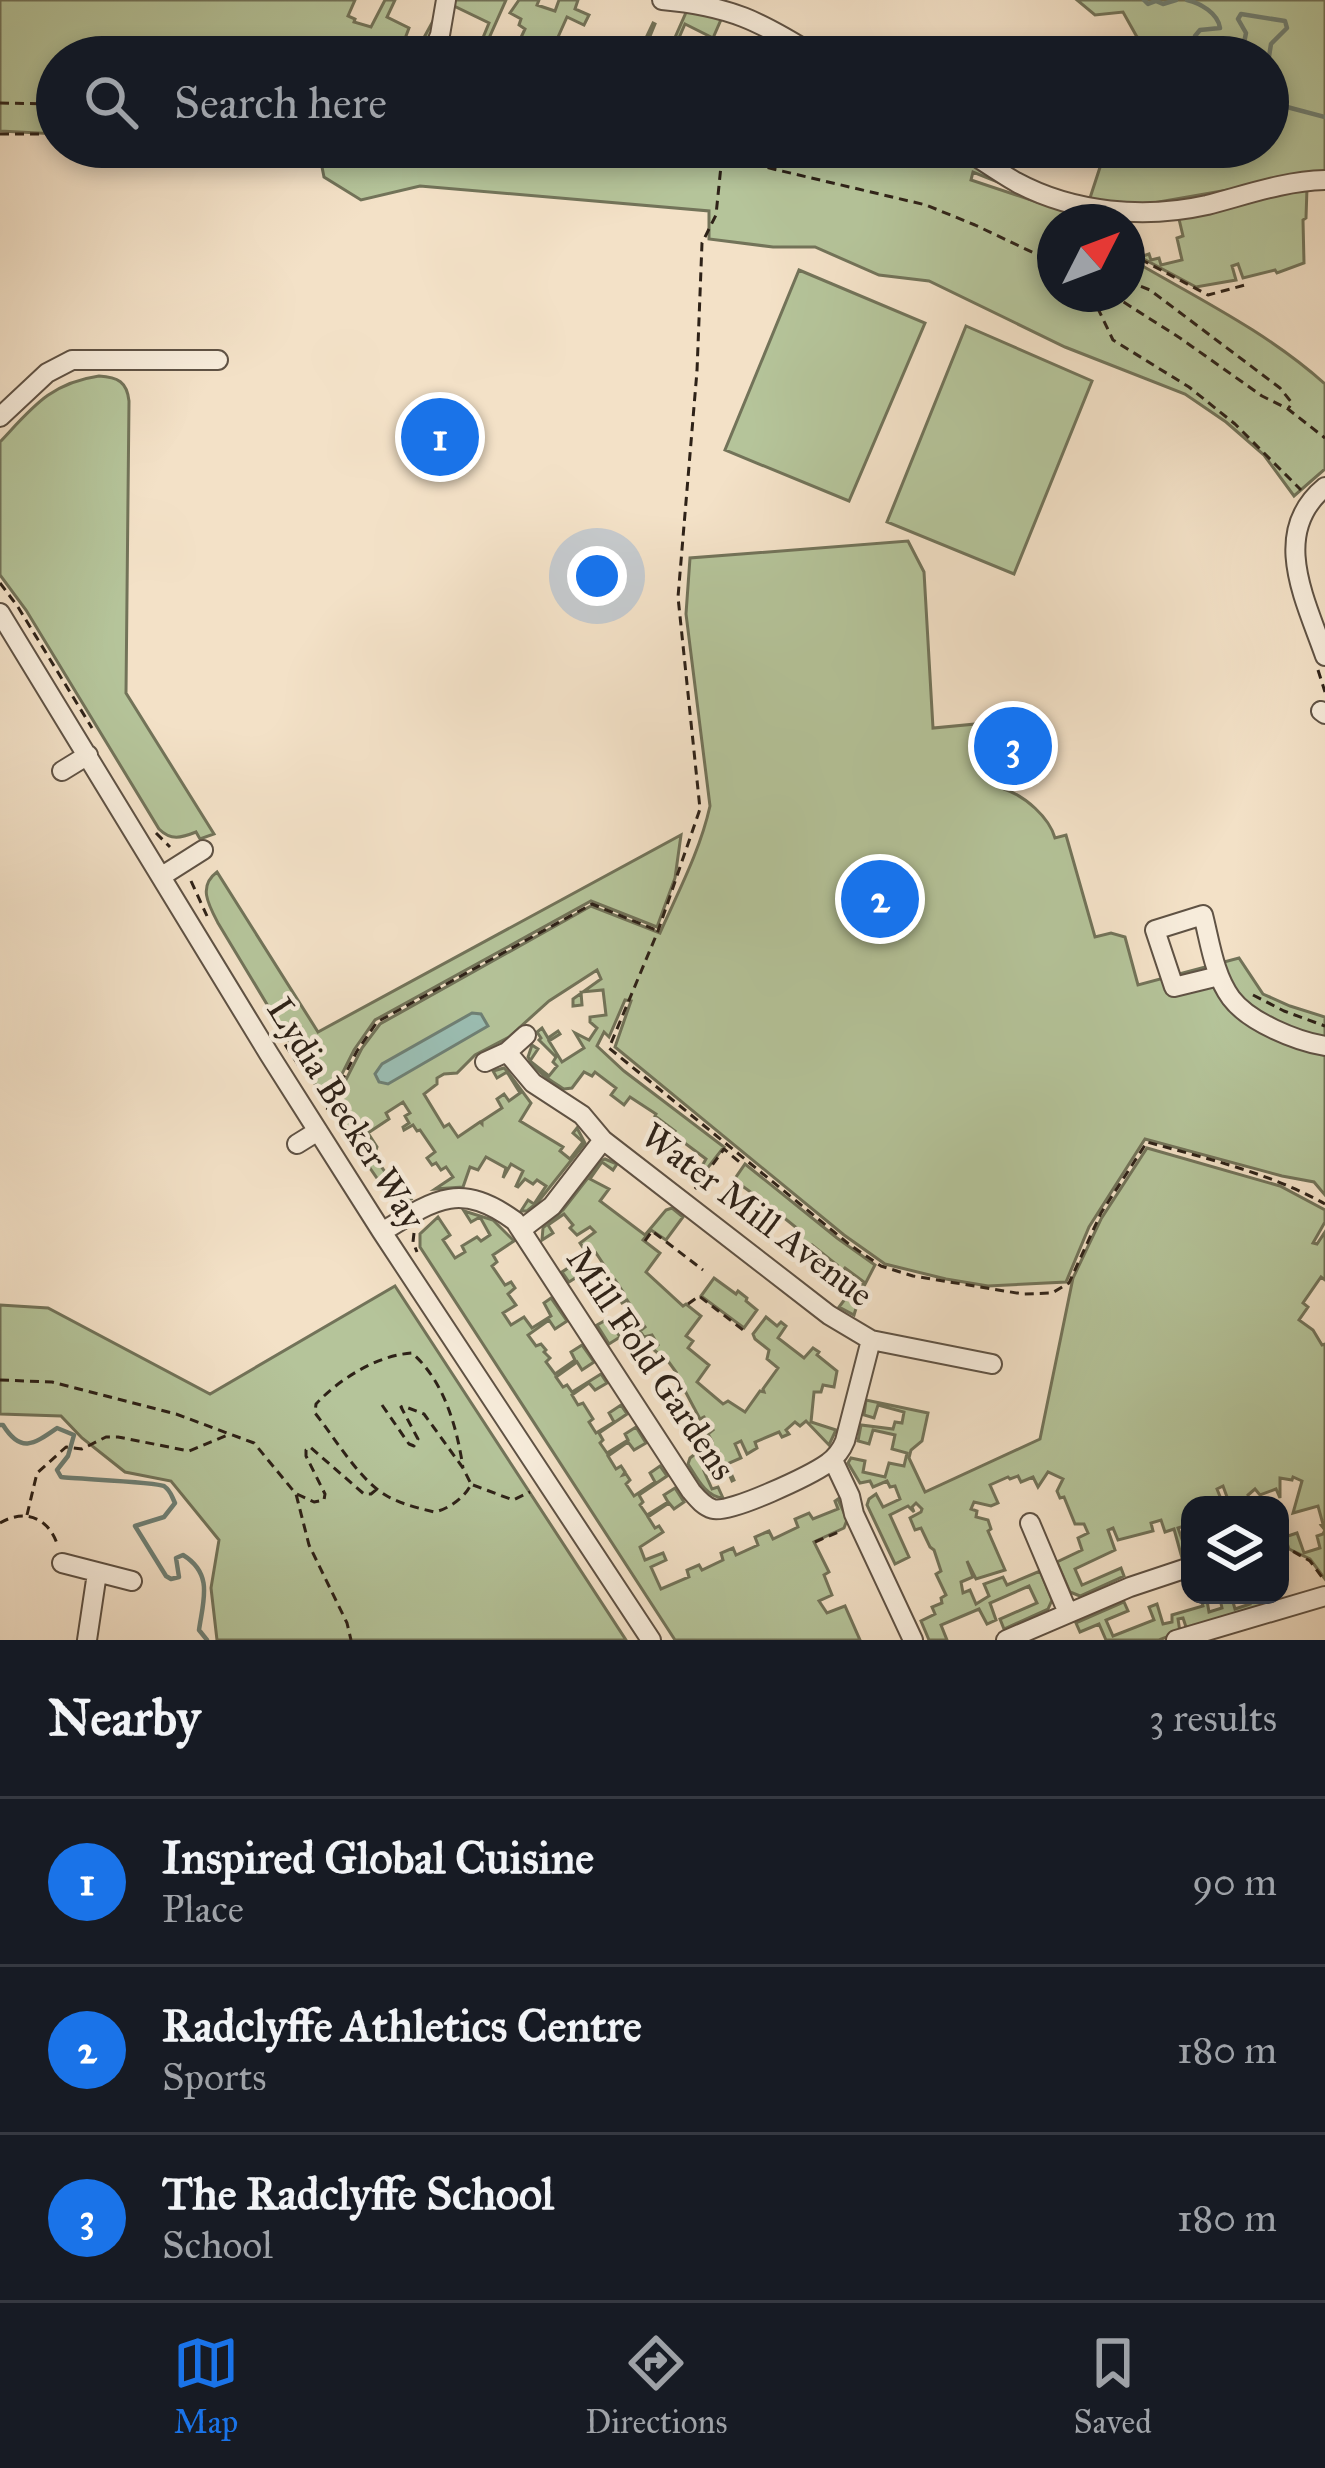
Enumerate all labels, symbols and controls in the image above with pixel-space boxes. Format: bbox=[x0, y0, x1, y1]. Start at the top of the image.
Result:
search box bbox=[36, 36, 1289, 168]
icon: search bbox=[78, 69, 144, 135]
text: Search here bbox=[174, 75, 387, 130]
north arrow bbox=[1037, 204, 1145, 312]
pin: 1 bbox=[401, 392, 479, 482]
your location bbox=[567, 546, 627, 606]
pin: 3 bbox=[974, 701, 1052, 791]
pin: 2 bbox=[841, 854, 919, 944]
street label: Lydia Becker Way bbox=[257, 990, 435, 1238]
street label: Water Mill Avenue bbox=[633, 1113, 882, 1316]
street label: Mill Fold Gardens bbox=[557, 1239, 745, 1488]
map controls bbox=[1181, 1496, 1289, 1604]
button: layers bbox=[1181, 1496, 1289, 1604]
text: Nearby bbox=[48, 1687, 200, 1749]
text: 3 results bbox=[1149, 1694, 1277, 1742]
text: Inspired Global Cuisine bbox=[162, 1830, 594, 1885]
text: 1 bbox=[79, 1858, 95, 1906]
text: 90 m bbox=[1192, 1858, 1277, 1906]
text: Place bbox=[162, 1885, 244, 1933]
text: Radclyffe Athletics Centre bbox=[162, 1998, 642, 2053]
text: 2 bbox=[77, 2026, 97, 2074]
text: 180 m bbox=[1177, 2026, 1277, 2074]
text: Sports bbox=[162, 2053, 266, 2101]
text: The Radclyffe School bbox=[162, 2166, 554, 2221]
text: 3 bbox=[79, 2194, 95, 2242]
text: 180 m bbox=[1177, 2194, 1277, 2242]
text: School bbox=[162, 2221, 273, 2269]
tab: Map bbox=[173, 2330, 239, 2442]
tab: Directions bbox=[585, 2330, 727, 2442]
tab: Saved bbox=[1074, 2330, 1152, 2442]

